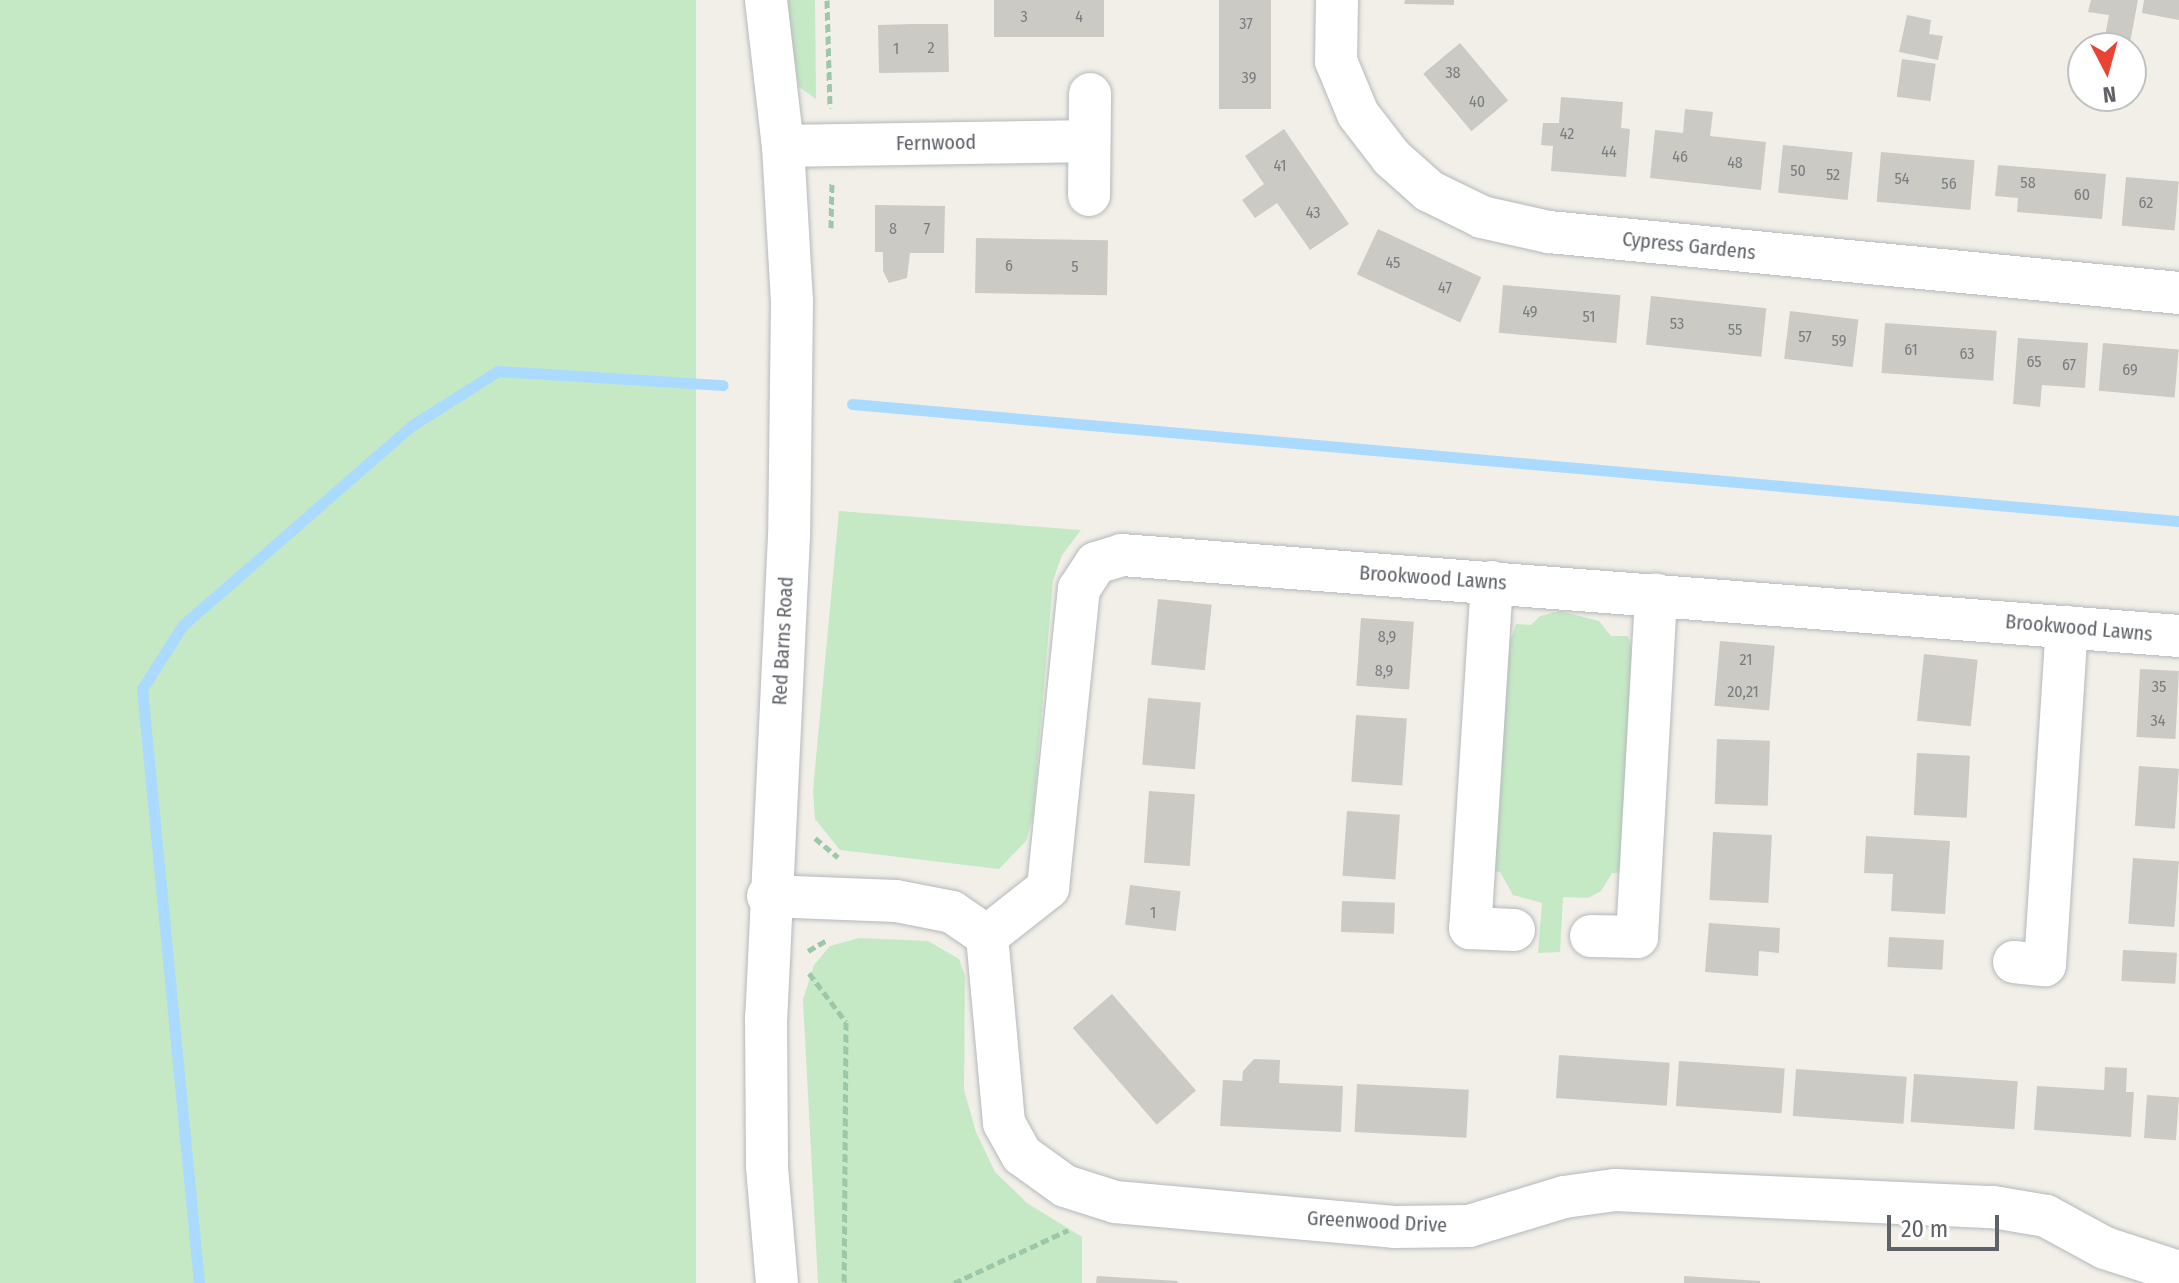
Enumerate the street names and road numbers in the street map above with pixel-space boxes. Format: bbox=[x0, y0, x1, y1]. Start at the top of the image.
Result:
street label: Fernwood bbox=[896, 130, 976, 156]
street label: Cypress Gardens bbox=[1621, 227, 1757, 265]
street label: Brookwood Lawns bbox=[1358, 561, 1508, 595]
street label: Red Barns Road bbox=[768, 576, 798, 706]
street label: Brookwood Lawns bbox=[2004, 610, 2154, 646]
street label: Greenwood Drive bbox=[1306, 1206, 1448, 1238]

